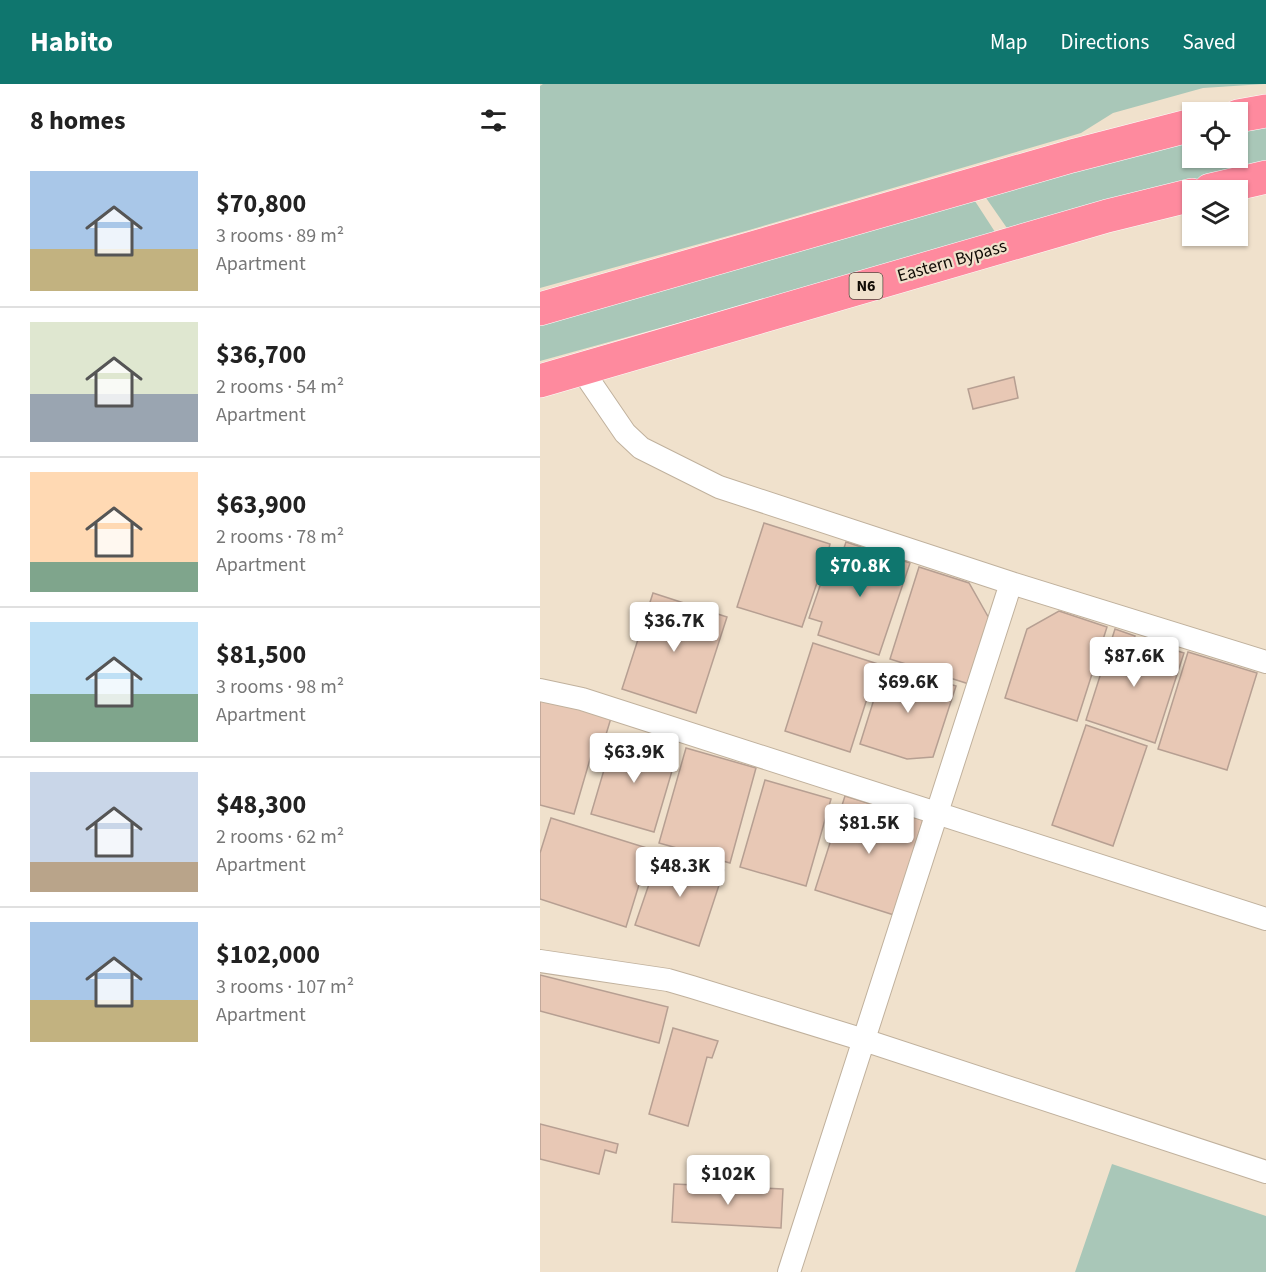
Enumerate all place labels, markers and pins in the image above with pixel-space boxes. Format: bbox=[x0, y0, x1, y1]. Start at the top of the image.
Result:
pin: $70.8K bbox=[811, 547, 909, 598]
pin: $36.7K bbox=[625, 602, 723, 653]
pin: $87.6K bbox=[1085, 637, 1183, 688]
pin: $69.6K bbox=[859, 663, 957, 714]
pin: $63.9K bbox=[585, 733, 683, 784]
pin: $81.5K bbox=[820, 804, 918, 855]
pin: $48.3K bbox=[631, 847, 729, 898]
pin: $102K bbox=[686, 1155, 770, 1206]

